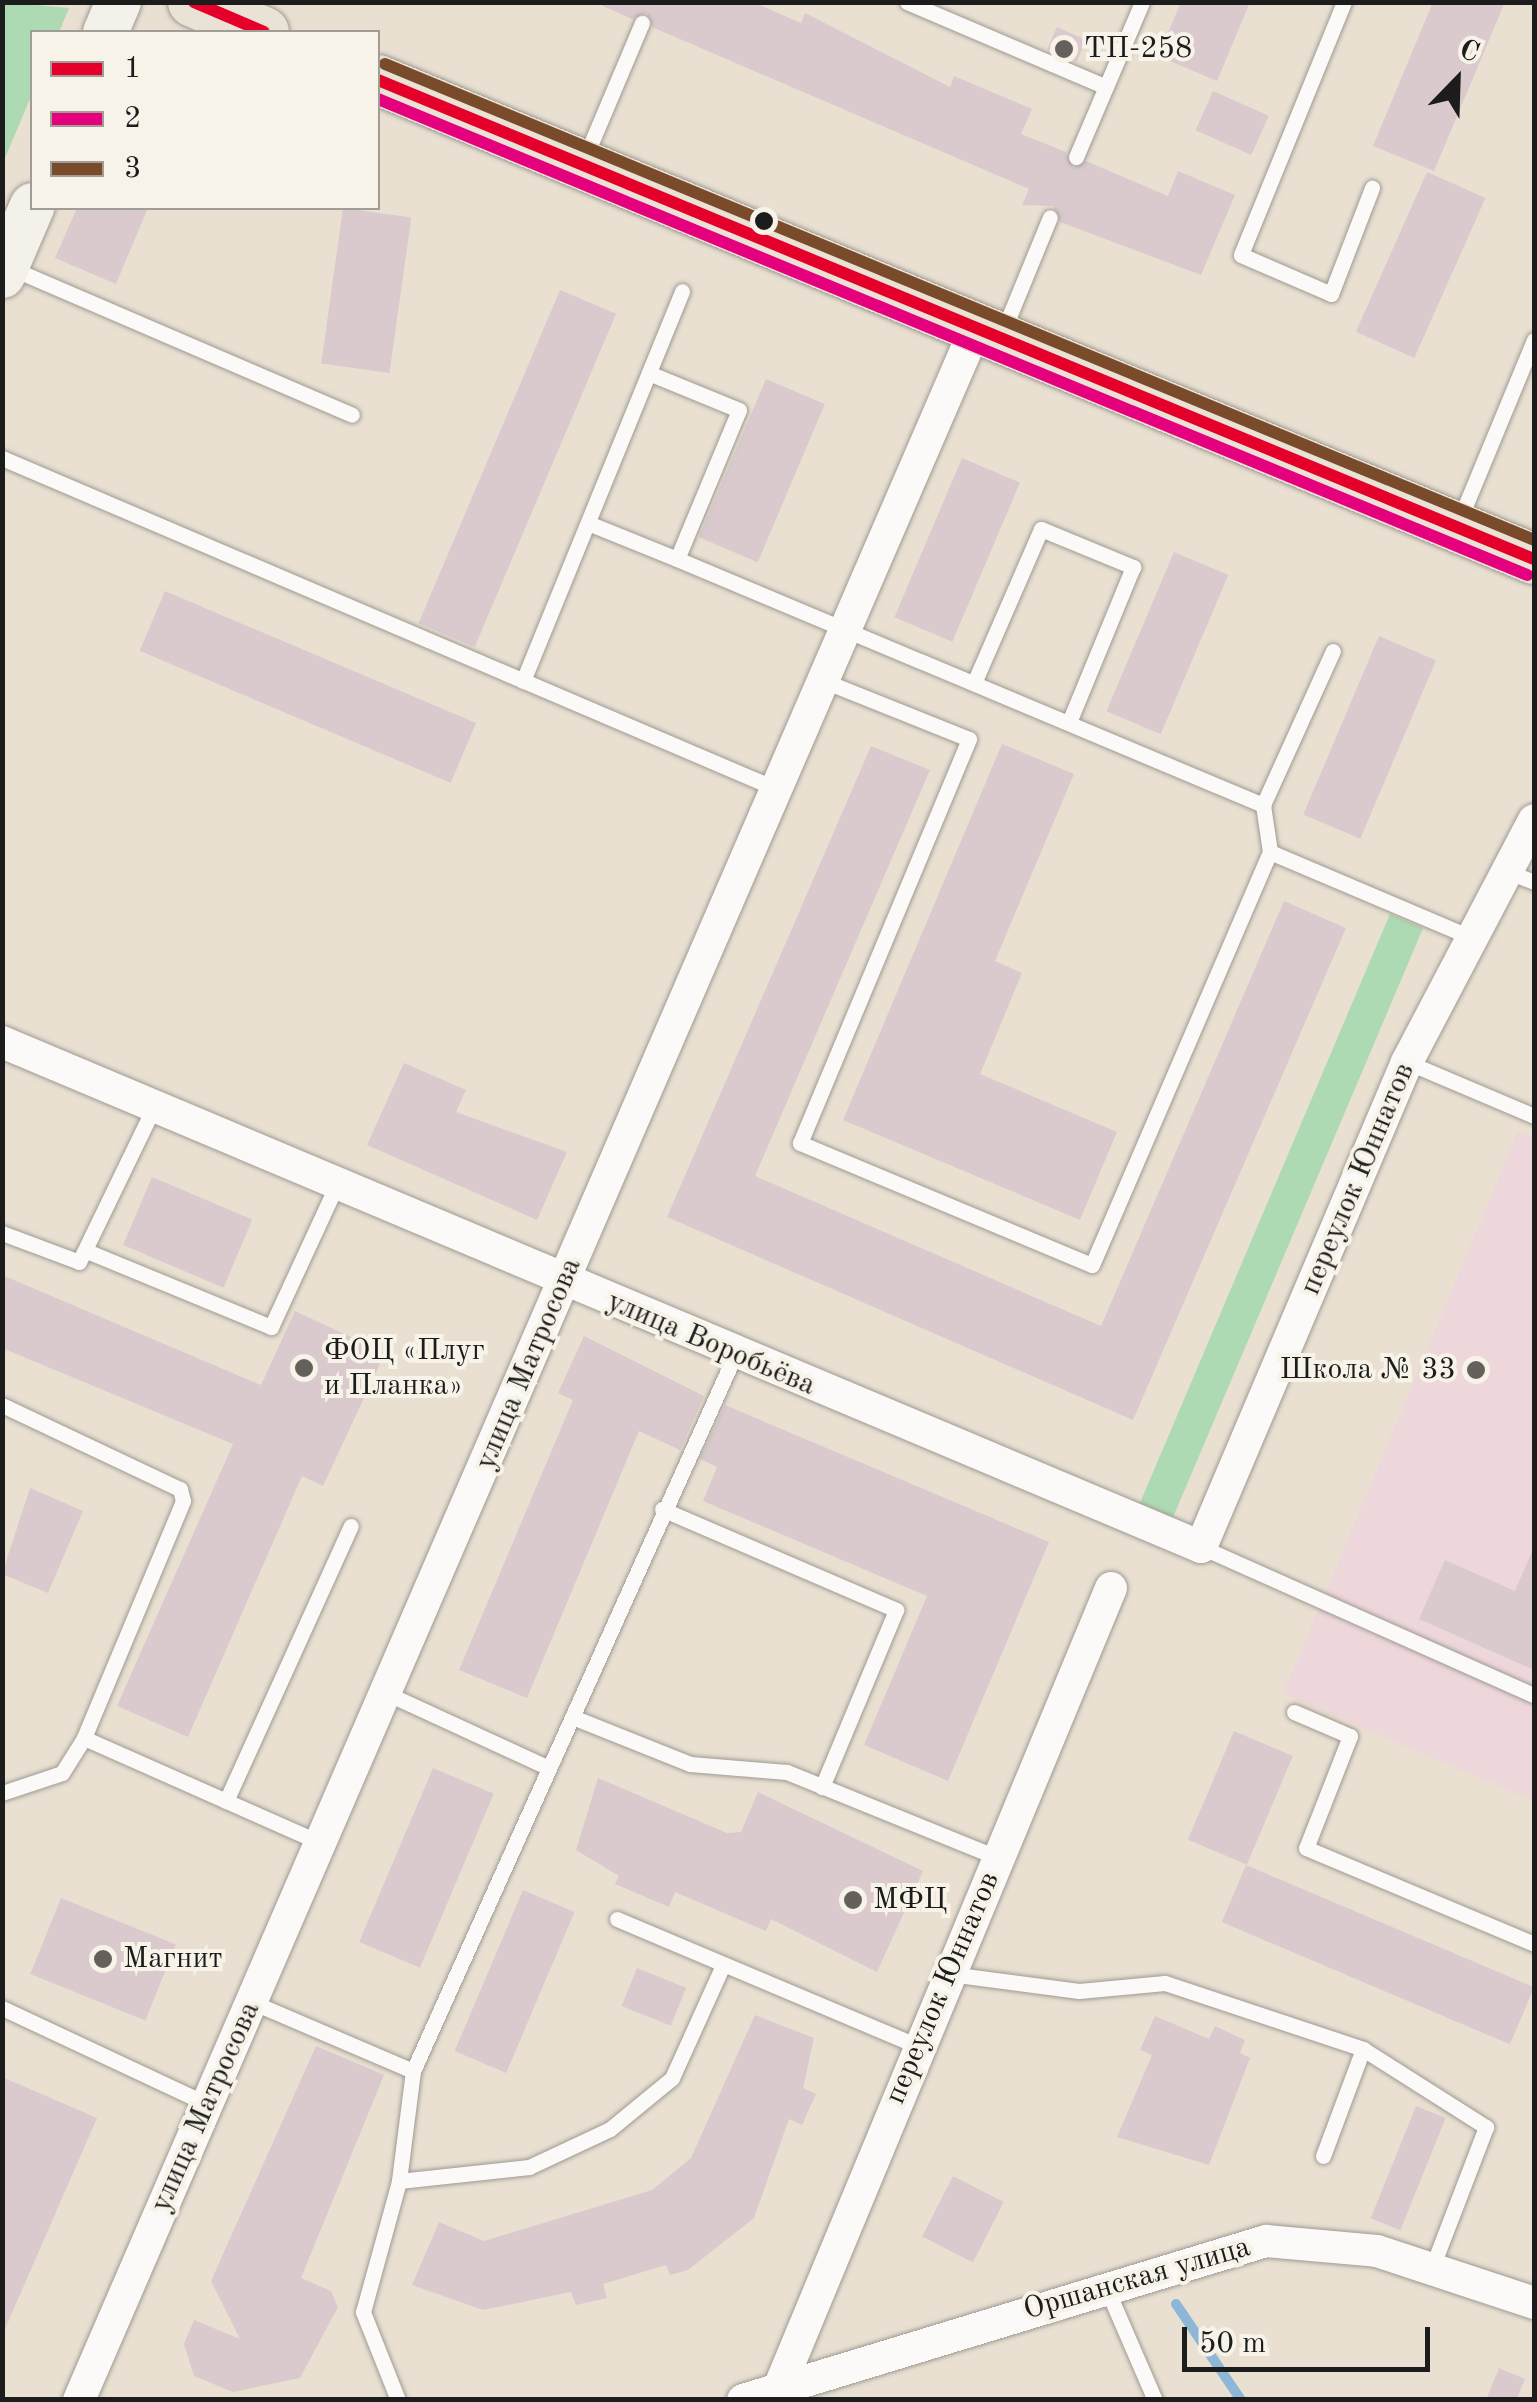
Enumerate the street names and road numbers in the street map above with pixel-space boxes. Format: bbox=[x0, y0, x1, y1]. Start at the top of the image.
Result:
street label: переулок Юннатов bbox=[1293, 1058, 1423, 1300]
street label: улица Матросова bbox=[468, 1253, 590, 1475]
street label: улица Воробьёва bbox=[601, 1284, 821, 1404]
street label: переулок Юннатов bbox=[878, 1867, 1008, 2109]
street label: улица Матросова bbox=[143, 1996, 269, 2218]
street label: Оршанская улица bbox=[1019, 2229, 1255, 2329]

